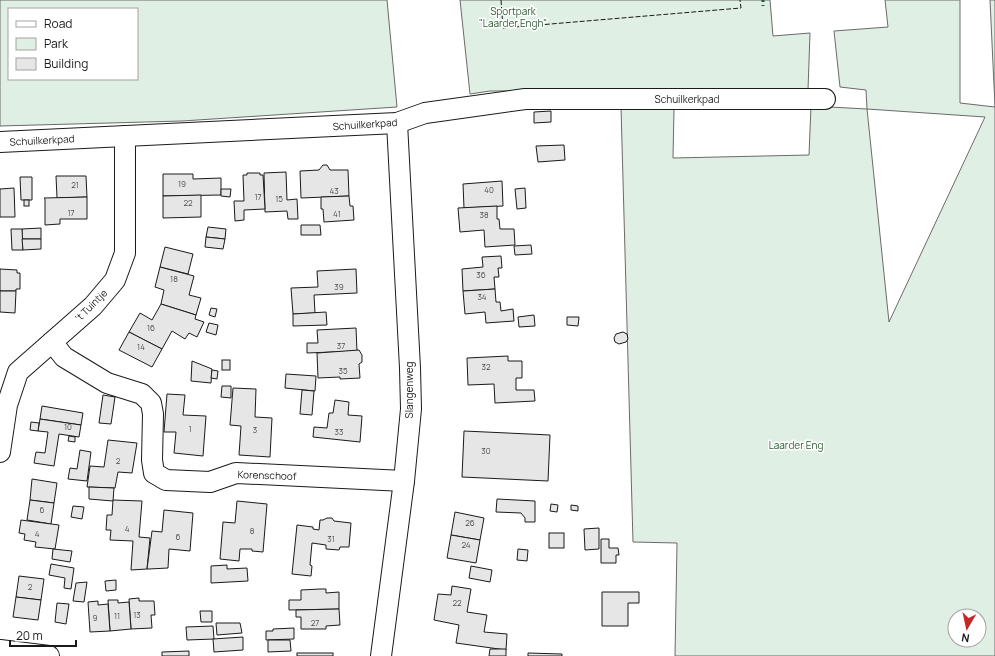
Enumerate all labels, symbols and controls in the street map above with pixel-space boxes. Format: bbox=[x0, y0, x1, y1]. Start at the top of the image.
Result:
park label: Sportpark "Laarder Engh" bbox=[479, 4, 547, 30]
legend bbox=[8, 8, 138, 80]
text: Road bbox=[44, 15, 72, 32]
text: Park bbox=[44, 35, 69, 52]
text: Building bbox=[44, 55, 88, 72]
street label: Schuilkerkpad bbox=[655, 92, 720, 106]
street label: Schuilkerkpad bbox=[332, 115, 398, 133]
street label: Schuilkerkpad bbox=[9, 131, 75, 149]
house number: 19 bbox=[178, 178, 186, 189]
house number: 21 bbox=[71, 179, 79, 190]
house number: 40 bbox=[484, 184, 494, 195]
house number: 43 bbox=[329, 185, 339, 196]
house number: 17 bbox=[254, 191, 262, 202]
house number: 15 bbox=[275, 193, 283, 204]
house number: 22 bbox=[183, 197, 193, 208]
house number: 17 bbox=[67, 207, 75, 218]
house number: 41 bbox=[333, 208, 341, 219]
house number: 38 bbox=[479, 209, 489, 220]
house number: 36 bbox=[476, 269, 486, 280]
house number: 18 bbox=[170, 273, 178, 284]
house number: 39 bbox=[334, 281, 344, 292]
street label: 't Tuintje bbox=[72, 286, 110, 324]
house number: 34 bbox=[477, 291, 487, 302]
house number: 16 bbox=[147, 322, 155, 333]
house number: 37 bbox=[337, 340, 345, 351]
house number: 14 bbox=[137, 341, 145, 352]
house number: 32 bbox=[482, 361, 491, 372]
street label: Slangenweg bbox=[402, 362, 416, 418]
house number: 35 bbox=[338, 365, 348, 376]
house number: 10 bbox=[64, 421, 72, 432]
house number: 1 bbox=[188, 423, 192, 434]
house number: 3 bbox=[253, 424, 257, 435]
house number: 33 bbox=[335, 426, 343, 437]
park label: Laarder Eng bbox=[769, 438, 823, 452]
house number: 30 bbox=[481, 445, 491, 456]
house number: 2 bbox=[116, 455, 121, 466]
street label: Korenschoof bbox=[237, 467, 297, 483]
house number: 6 bbox=[40, 504, 45, 515]
house number: 26 bbox=[465, 517, 475, 528]
house number: 4 bbox=[125, 523, 130, 534]
house number: 8 bbox=[250, 525, 255, 536]
house number: 4 bbox=[35, 528, 40, 539]
house number: 6 bbox=[176, 531, 181, 542]
house number: 31 bbox=[327, 533, 335, 544]
house number: 24 bbox=[461, 539, 471, 550]
house number: 2 bbox=[28, 581, 33, 592]
house number: 22 bbox=[452, 597, 462, 608]
north arrow bbox=[947, 608, 987, 648]
house number: 13 bbox=[133, 609, 141, 620]
house number: 11 bbox=[114, 610, 120, 621]
house number: 9 bbox=[93, 612, 98, 623]
house number: 27 bbox=[311, 617, 319, 628]
scale bar bbox=[10, 622, 76, 648]
text: 20 m bbox=[16, 627, 43, 644]
text: N bbox=[960, 630, 970, 646]

